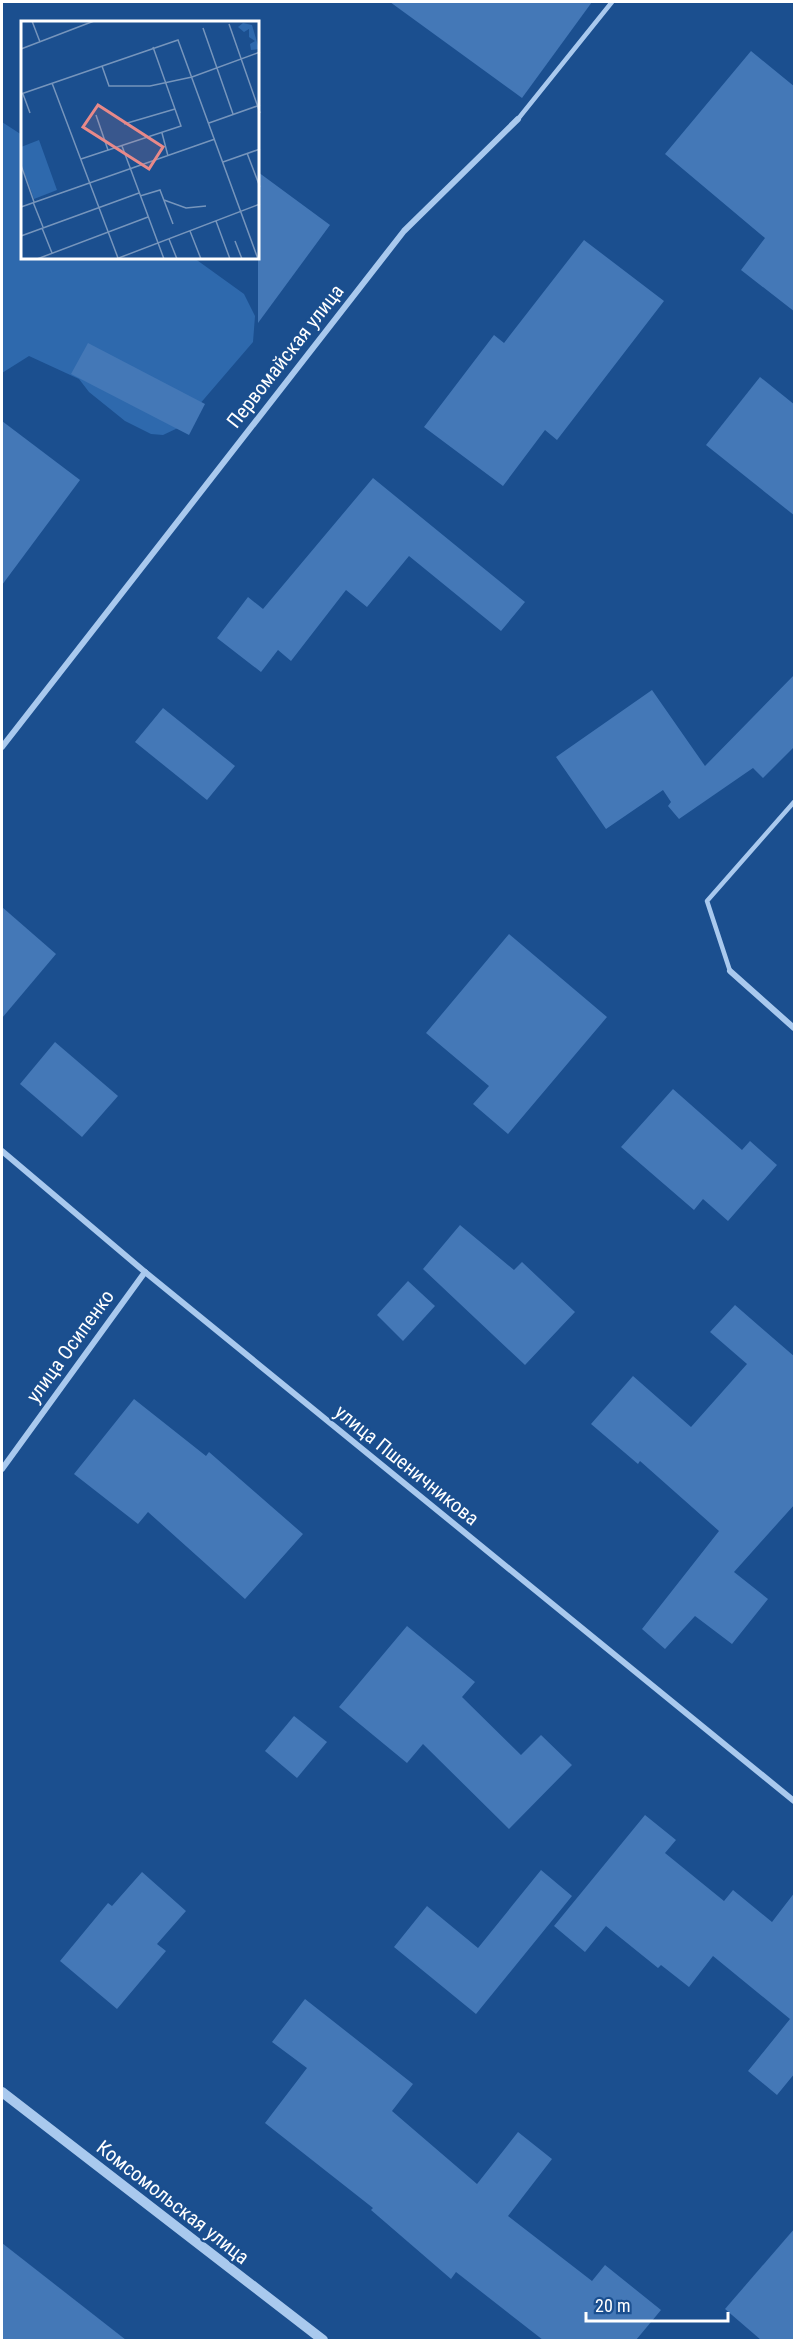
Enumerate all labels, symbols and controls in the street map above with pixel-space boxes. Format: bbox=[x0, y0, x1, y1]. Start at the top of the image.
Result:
inset map bbox=[21, 21, 260, 260]
street label: Первомайская улица bbox=[222, 279, 348, 433]
street label: улица Осипенко bbox=[21, 1285, 119, 1407]
street label: улица Пшеничникова bbox=[330, 1400, 484, 1530]
street label: Комсомольская улица bbox=[92, 2135, 254, 2269]
scale bar bbox=[586, 2285, 728, 2323]
text: 20 m bbox=[595, 2295, 630, 2316]

